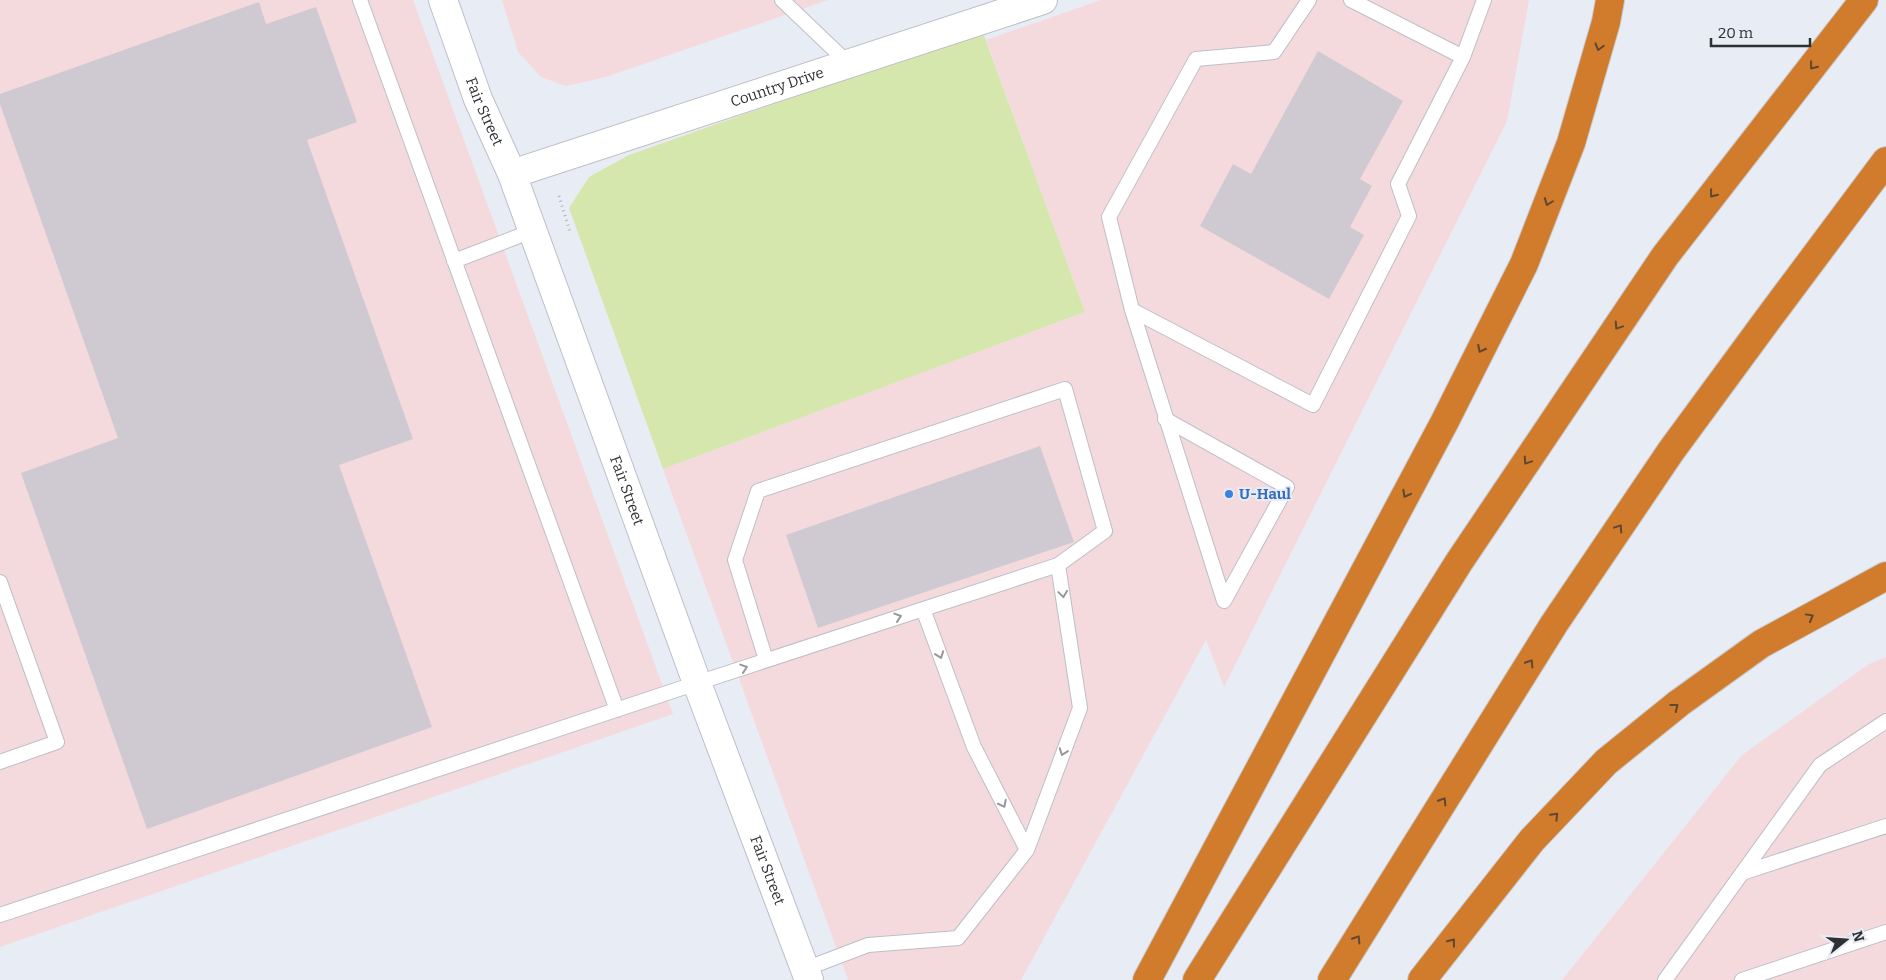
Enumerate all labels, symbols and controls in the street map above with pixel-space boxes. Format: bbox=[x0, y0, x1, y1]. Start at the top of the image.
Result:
scale bar bbox=[1711, 15, 1810, 47]
text: 20 m bbox=[1718, 24, 1754, 42]
one-way arrow bbox=[1594, 43, 1604, 51]
one-way arrow bbox=[1810, 60, 1819, 70]
street label: Country Drive bbox=[728, 63, 826, 111]
street label: Fair Street bbox=[462, 75, 507, 149]
one-way arrow bbox=[1710, 188, 1719, 198]
one-way arrow bbox=[1544, 197, 1554, 205]
one-way arrow bbox=[1615, 320, 1624, 330]
one-way arrow bbox=[1477, 344, 1487, 353]
street label: Fair Street bbox=[606, 453, 648, 528]
one-way arrow bbox=[1524, 455, 1533, 465]
place label: U-Haul bbox=[1239, 485, 1291, 503]
marker: U-Haul bbox=[1223, 488, 1235, 500]
one-way arrow bbox=[1402, 488, 1412, 497]
one-way arrow bbox=[1613, 524, 1623, 533]
one-way arrow bbox=[1057, 589, 1067, 598]
one-way arrow bbox=[894, 613, 902, 623]
one-way arrow bbox=[1805, 613, 1814, 623]
one-way arrow bbox=[934, 650, 944, 659]
one-way arrow bbox=[1523, 659, 1533, 668]
one-way arrow bbox=[739, 663, 747, 673]
one-way arrow bbox=[1669, 704, 1678, 712]
one-way arrow bbox=[1059, 747, 1069, 756]
one-way arrow bbox=[1437, 797, 1447, 806]
one-way arrow bbox=[997, 799, 1007, 808]
one-way arrow bbox=[1549, 813, 1558, 822]
street label: Fair Street bbox=[746, 833, 789, 908]
north arrow bbox=[1821, 915, 1871, 965]
text: N bbox=[1848, 929, 1868, 944]
one-way arrow bbox=[1351, 935, 1361, 944]
one-way arrow bbox=[1447, 938, 1456, 947]

